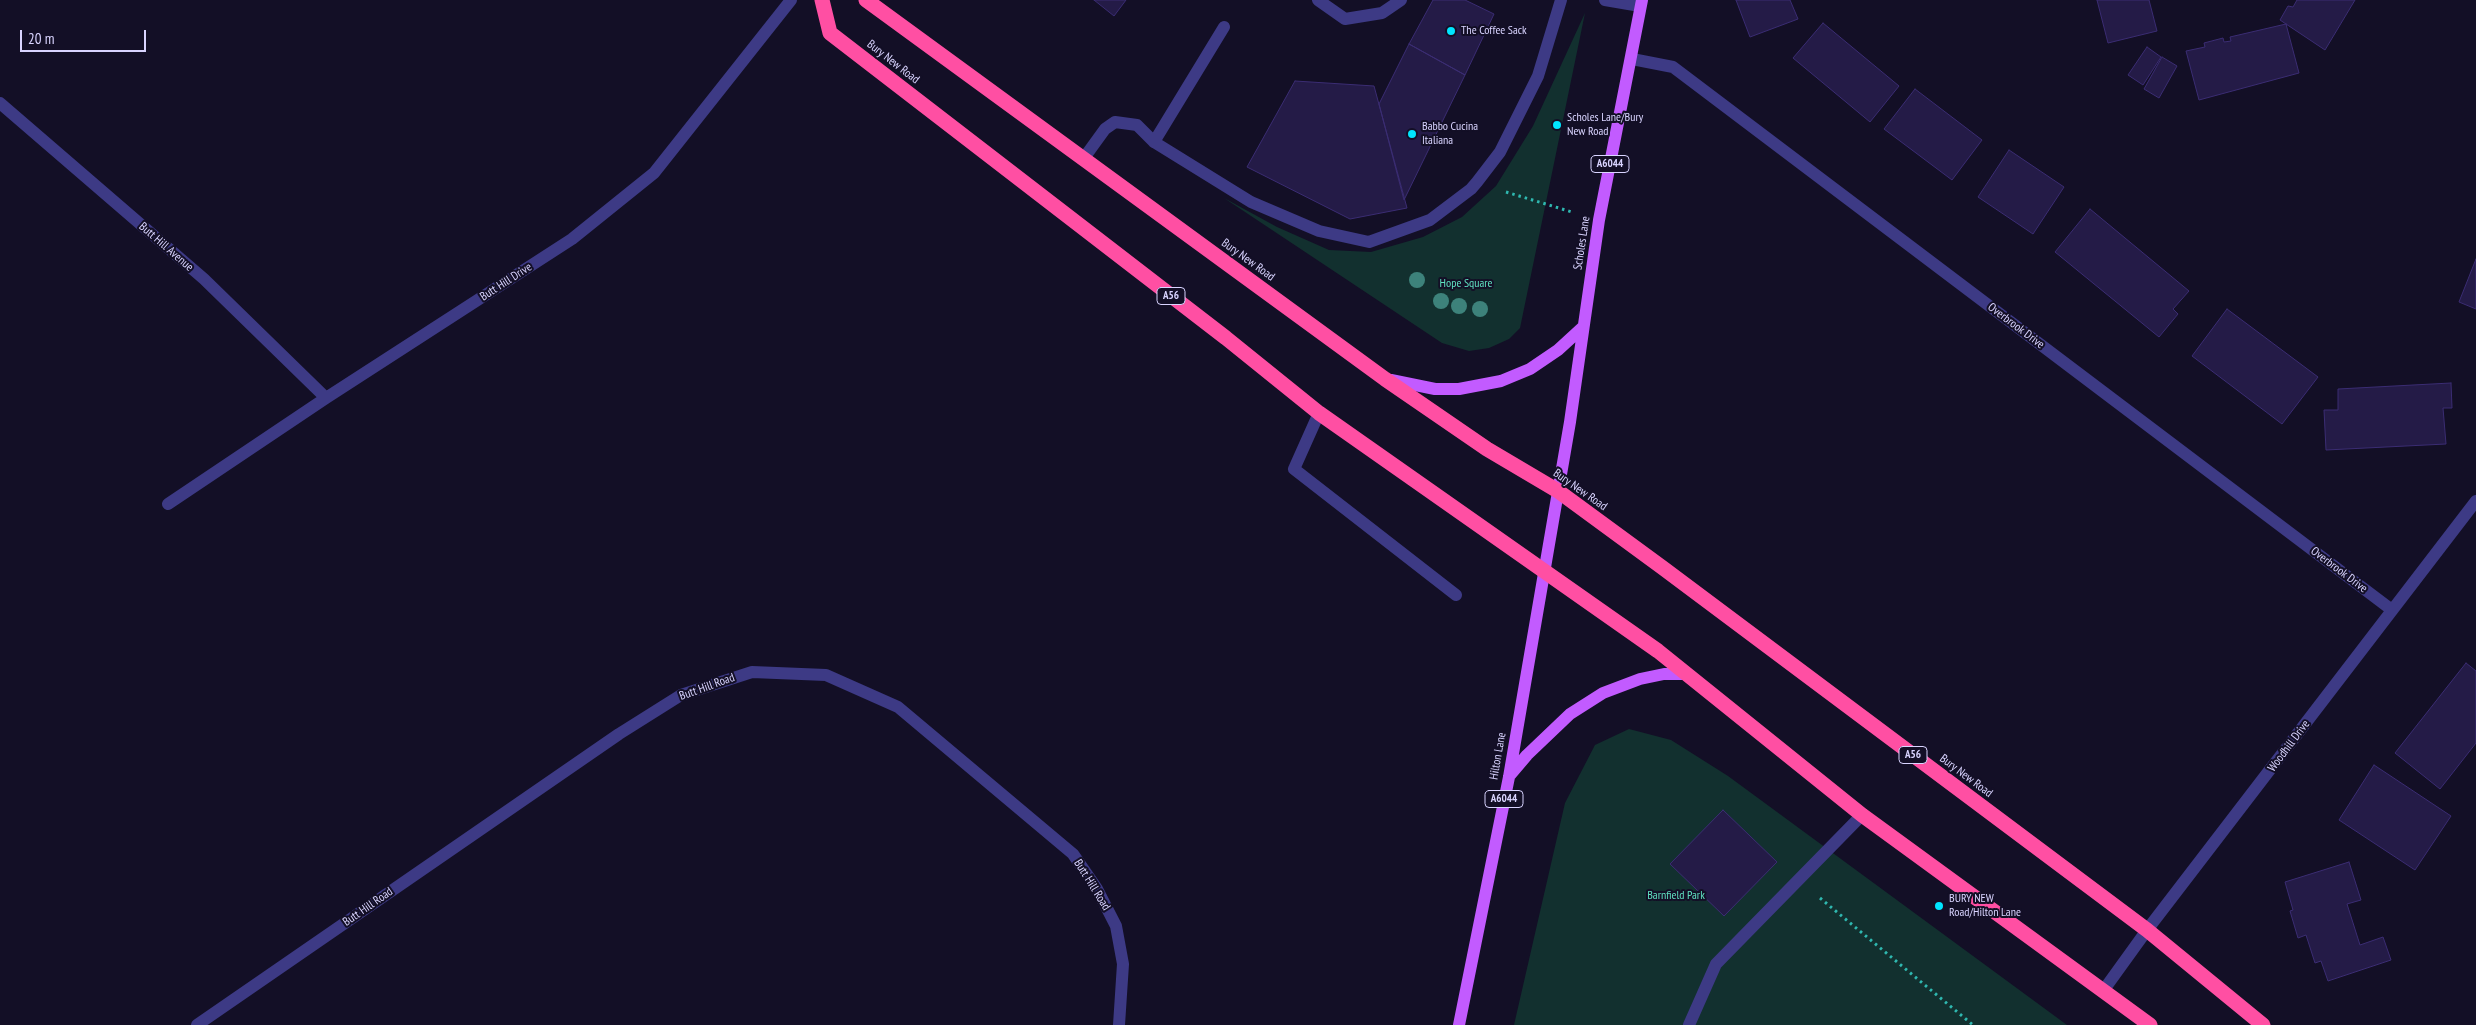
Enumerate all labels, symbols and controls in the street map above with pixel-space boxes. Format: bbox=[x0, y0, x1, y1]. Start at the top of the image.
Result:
scale bar bbox=[22, 20, 149, 52]
place label: The Coffee Sack bbox=[1461, 24, 1527, 38]
marker: The Coffee Sack bbox=[1445, 25, 1457, 37]
text: 20 m bbox=[28, 29, 54, 48]
street label: Bury New Road bbox=[864, 37, 922, 87]
place label: Scholes Lane/Bury New Road bbox=[1567, 111, 1643, 139]
marker: Scholes Lane/Bury New Road bbox=[1551, 119, 1563, 131]
place label: Babbo Cucina Italiana bbox=[1422, 120, 1478, 148]
marker: Babbo Cucina Italiana bbox=[1406, 128, 1418, 140]
road number: A6044 bbox=[1591, 156, 1629, 172]
street label: Scholes Lane bbox=[1571, 215, 1593, 271]
street label: Butt Hill Avenue bbox=[136, 219, 196, 275]
street label: Bury New Road bbox=[1218, 236, 1278, 284]
street label: Butt Hill Drive bbox=[477, 260, 535, 304]
park label: Hope Square bbox=[1440, 277, 1492, 291]
road number: A56 bbox=[1157, 288, 1185, 304]
street label: Overbrook Drive bbox=[1985, 300, 2047, 352]
street label: Bury New Road bbox=[1550, 466, 1610, 514]
street label: Overbrook Drive bbox=[2308, 544, 2370, 596]
street label: Butt Hill Road bbox=[677, 670, 737, 704]
street label: Woodhill Drive bbox=[2265, 717, 2313, 775]
street label: Hilton Lane bbox=[1487, 731, 1509, 781]
road number: A56 bbox=[1899, 746, 1927, 764]
street label: Bury New Road bbox=[1937, 751, 1995, 801]
road number: A6044 bbox=[1485, 791, 1523, 808]
street label: Butt Hill Road bbox=[1071, 857, 1113, 913]
street label: Butt Hill Road bbox=[340, 885, 396, 929]
park label: Barnfield Park bbox=[1647, 889, 1705, 903]
place label: BURY NEW Road/Hilton Lane bbox=[1949, 892, 2021, 920]
marker: BURY NEW Road/Hilton Lane bbox=[1933, 900, 1945, 912]

